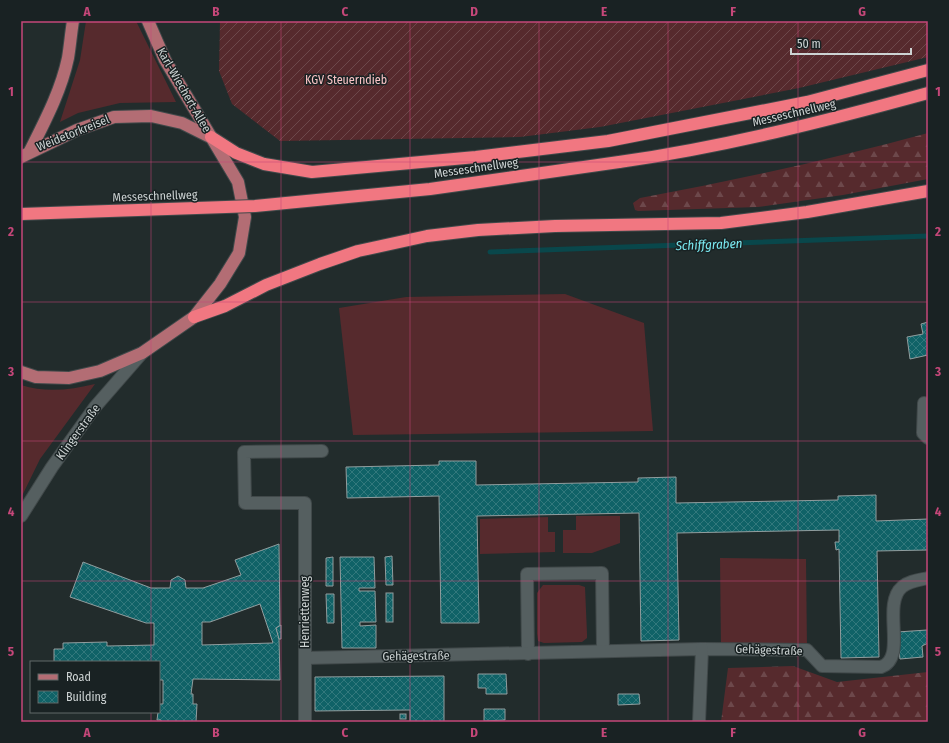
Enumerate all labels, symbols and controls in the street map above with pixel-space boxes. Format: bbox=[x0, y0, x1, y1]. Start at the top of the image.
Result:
text: A bbox=[82, 4, 91, 19]
text: B bbox=[212, 4, 220, 19]
text: C bbox=[342, 4, 349, 19]
text: D bbox=[470, 4, 478, 19]
text: E bbox=[601, 4, 607, 19]
text: F bbox=[730, 4, 736, 19]
text: G bbox=[858, 4, 866, 19]
scale bar bbox=[791, 30, 911, 56]
text: 50 m bbox=[797, 37, 821, 51]
street label: Karl-Wiechert-Allee bbox=[154, 45, 214, 135]
park label: KGV Steuerndieb bbox=[305, 73, 387, 87]
text: 1 bbox=[8, 84, 14, 99]
text: 1 bbox=[935, 84, 941, 99]
street label: Messeschnellweg bbox=[751, 97, 837, 129]
street label: Weidetorkreisel bbox=[35, 112, 111, 154]
street label: Messeschnellweg bbox=[433, 155, 519, 181]
street label: Messeschnellweg bbox=[112, 188, 198, 204]
text: 2 bbox=[7, 224, 14, 239]
text: 2 bbox=[934, 224, 941, 239]
water label: Schiffgraben bbox=[674, 236, 743, 253]
text: 3 bbox=[7, 364, 14, 379]
text: 3 bbox=[934, 364, 941, 379]
street label: Klingerstraße bbox=[53, 401, 103, 463]
text: 4 bbox=[8, 504, 15, 519]
text: 4 bbox=[935, 504, 942, 519]
street label: Henriettenweg bbox=[298, 576, 312, 648]
street label: Gehägestraße bbox=[735, 642, 803, 658]
text: 5 bbox=[8, 644, 14, 659]
text: 5 bbox=[935, 644, 941, 659]
street label: Gehägestraße bbox=[382, 648, 450, 664]
legend bbox=[30, 661, 160, 713]
text: Road bbox=[66, 670, 91, 684]
text: Building bbox=[66, 690, 107, 704]
text: A bbox=[82, 725, 91, 740]
text: B bbox=[212, 725, 220, 740]
text: C bbox=[342, 725, 349, 740]
text: D bbox=[470, 725, 478, 740]
text: E bbox=[601, 725, 607, 740]
text: F bbox=[730, 725, 736, 740]
text: G bbox=[858, 725, 866, 740]

